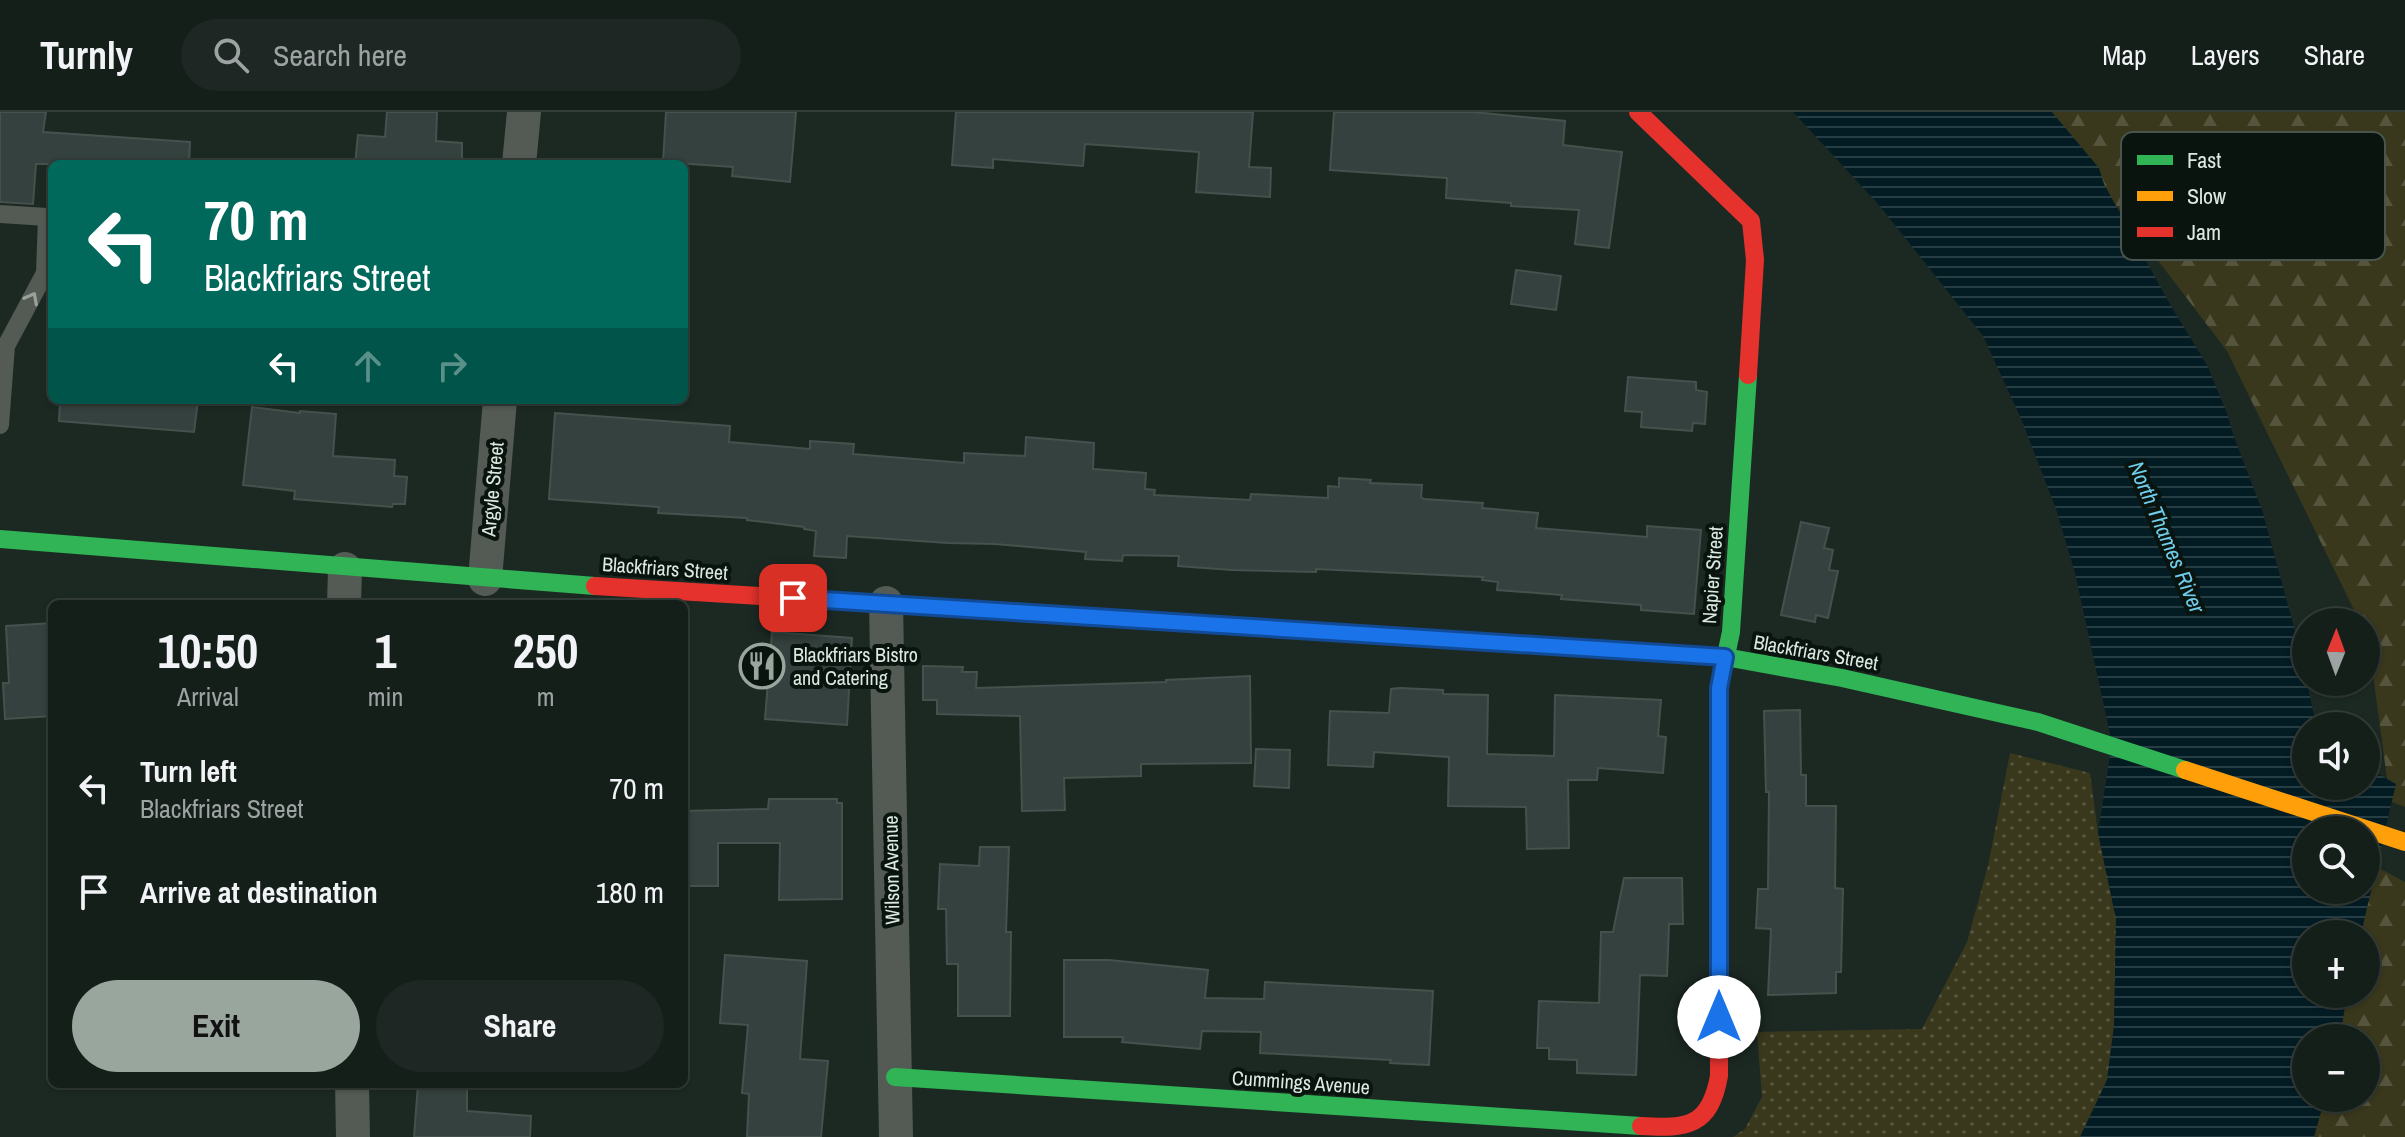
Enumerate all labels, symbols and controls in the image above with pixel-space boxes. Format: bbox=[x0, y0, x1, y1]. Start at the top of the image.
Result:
search box bbox=[181, 19, 741, 91]
text: Turnly bbox=[40, 30, 133, 81]
icon: search bbox=[209, 33, 253, 77]
text: Search here bbox=[273, 35, 407, 75]
text: Map bbox=[2102, 36, 2147, 74]
text: Layers bbox=[2191, 36, 2260, 74]
text: Share bbox=[2304, 36, 2365, 74]
legend bbox=[2121, 132, 2385, 260]
text: Fast bbox=[2187, 145, 2221, 175]
text: Slow bbox=[2187, 181, 2226, 211]
text: 70 m bbox=[204, 182, 309, 257]
icon: left bbox=[72, 192, 176, 296]
text: Jam bbox=[2187, 217, 2221, 247]
text: Blackfriars Street bbox=[204, 254, 430, 302]
one-way arrow bbox=[22, 292, 37, 306]
icon: left bbox=[262, 344, 306, 388]
icon: ahead bbox=[346, 344, 390, 388]
icon: right bbox=[430, 344, 474, 388]
street label: Argyle Street bbox=[474, 440, 510, 538]
water label: North Thames River bbox=[2122, 457, 2213, 618]
street label: Napier Street bbox=[1695, 525, 1729, 625]
street label: Blackfriars Street bbox=[601, 550, 729, 586]
pin bbox=[759, 564, 827, 632]
icon: arrive bbox=[771, 576, 815, 620]
north arrow bbox=[2292, 608, 2380, 696]
map controls bbox=[2292, 608, 2380, 1112]
text: 10:50 bbox=[158, 618, 258, 683]
text: 1 bbox=[375, 618, 396, 683]
text: 250 bbox=[513, 618, 578, 683]
street label: Blackfriars Street bbox=[1752, 628, 1881, 676]
place label: Blackfriars Bistro and Catering bbox=[793, 641, 918, 691]
restaurant icon: Blackfriars Bistro and Catering bbox=[738, 642, 786, 690]
text: Arrival bbox=[177, 679, 239, 714]
text: min bbox=[368, 679, 403, 714]
text: m bbox=[537, 679, 555, 714]
button: sound bbox=[2292, 712, 2380, 800]
text: Turn left bbox=[140, 751, 237, 791]
icon: left bbox=[72, 766, 116, 810]
text: 70 m bbox=[609, 768, 664, 808]
text: Blackfriars Street bbox=[140, 791, 304, 826]
street label: Wilson Avenue bbox=[877, 815, 905, 925]
button: search bbox=[2292, 816, 2380, 904]
icon: arrive bbox=[72, 870, 116, 914]
text: Arrive at destination bbox=[140, 872, 378, 912]
text: 180 m bbox=[596, 872, 664, 912]
button: + bbox=[2292, 920, 2380, 1008]
position arrow bbox=[1677, 975, 1761, 1059]
button: Exit bbox=[72, 980, 360, 1072]
button: Share bbox=[376, 980, 664, 1072]
button: − bbox=[2292, 1024, 2380, 1112]
street label: Cummings Avenue bbox=[1231, 1064, 1371, 1100]

